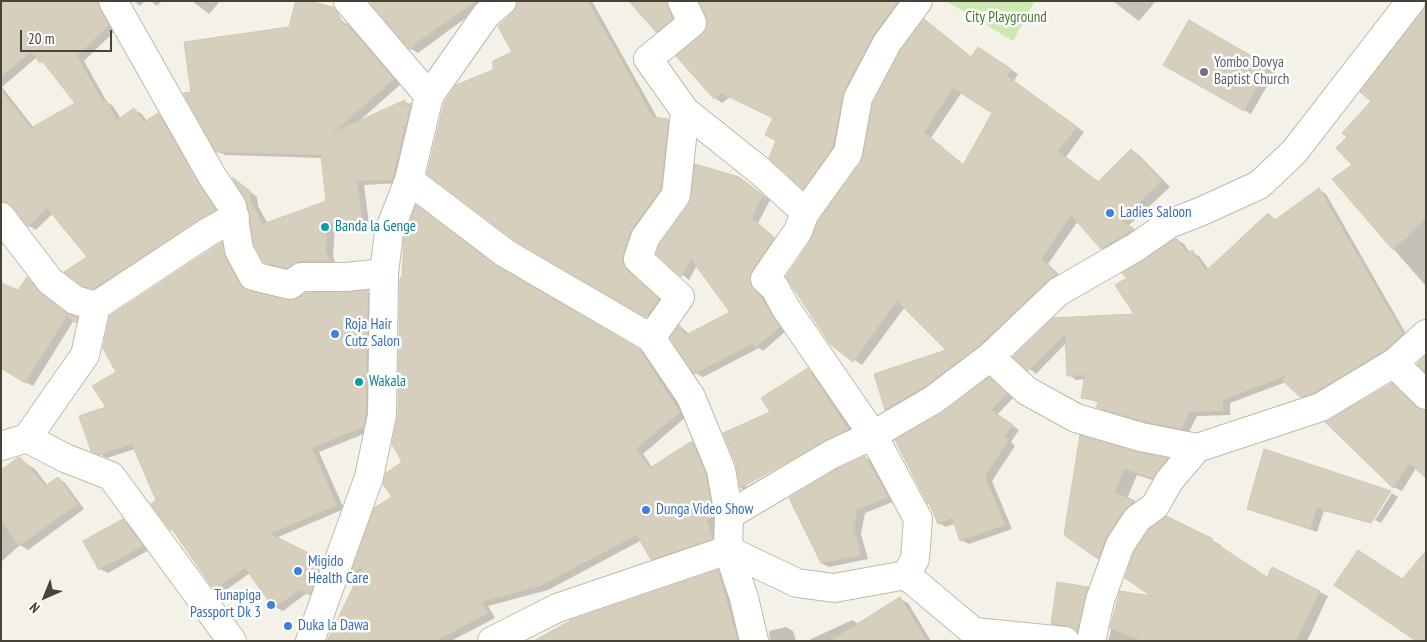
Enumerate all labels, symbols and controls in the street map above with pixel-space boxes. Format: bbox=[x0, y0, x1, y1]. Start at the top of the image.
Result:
park label: City Playground bbox=[965, 9, 1047, 27]
scale bar bbox=[22, 20, 115, 52]
text: 20 m bbox=[28, 29, 54, 48]
place label: Yombo Dovya Baptist Church bbox=[1214, 54, 1289, 89]
marker: Yombo Dovya Baptist Church bbox=[1198, 66, 1210, 78]
place label: Ladies Saloon bbox=[1120, 204, 1192, 222]
marker: Ladies Saloon bbox=[1104, 207, 1116, 219]
place label: Banda la Genge bbox=[335, 218, 416, 236]
marker: Banda la Genge bbox=[319, 221, 331, 233]
place label: Roja Hair Cutz Salon bbox=[345, 316, 400, 351]
marker: Roja Hair Cutz Salon bbox=[329, 328, 341, 340]
place label: Wakala bbox=[369, 373, 406, 391]
marker: Wakala bbox=[353, 376, 365, 388]
place label: Dunga Video Show bbox=[656, 501, 753, 519]
marker: Dunga Video Show bbox=[640, 504, 652, 516]
place label: Migido Health Care bbox=[308, 553, 369, 588]
marker: Migido Health Care bbox=[292, 565, 304, 577]
north arrow bbox=[20, 572, 70, 622]
place label: Tunapiga Passport Dk 3 bbox=[190, 587, 261, 622]
text: N bbox=[26, 599, 44, 617]
marker: Tunapiga Passport Dk 3 bbox=[265, 599, 277, 611]
place label: Duka la Dawa bbox=[298, 617, 369, 635]
marker: Duka la Dawa bbox=[282, 620, 294, 632]

